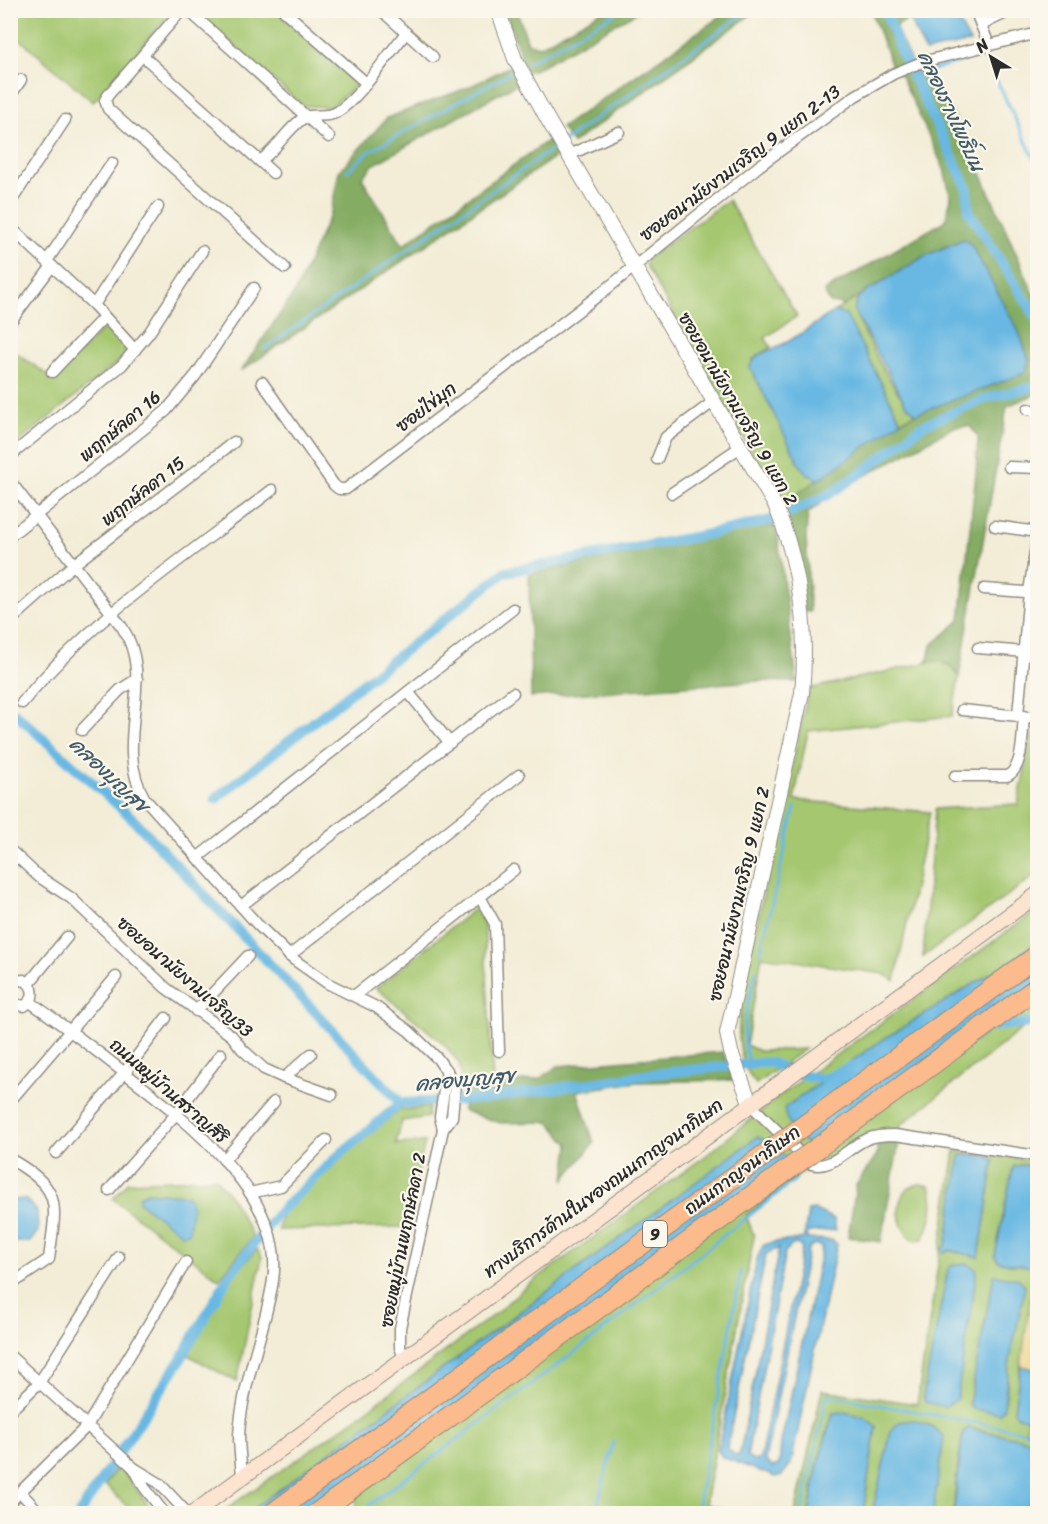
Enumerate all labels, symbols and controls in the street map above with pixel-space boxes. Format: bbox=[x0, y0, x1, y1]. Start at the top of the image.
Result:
north arrow bbox=[961, 27, 1021, 87]
text: N bbox=[968, 30, 996, 61]
water label: คลองรางโพธิ์บน bbox=[908, 44, 995, 180]
street label: ซอยอนามัยงามเจริญ 9 แยก 2-13 bbox=[632, 76, 848, 250]
street label: ซอยอนามัยงามเจริญ 9 แยก 2 bbox=[669, 306, 807, 512]
street label: ซอยไข่มุก bbox=[389, 373, 463, 441]
street label: พฤกษ์ลดา 16 bbox=[72, 382, 168, 470]
street label: พฤกษ์ลดา 15 bbox=[94, 448, 192, 534]
water label: คลองบุญสุข bbox=[61, 728, 160, 824]
street label: ซอยอนามัยงามเจริญ 9 แยก 2 bbox=[699, 783, 779, 1005]
street label: ซอยอนามัยงามเจริญ33 bbox=[109, 908, 261, 1046]
street label: ถนนหมู่บ้านสราญสิริ bbox=[102, 1030, 237, 1153]
water label: คลองบุญสุข bbox=[414, 1058, 520, 1102]
street label: ทางบริการด้านในของถนนกาญจนาภิเษก bbox=[476, 1090, 730, 1286]
street label: ถนนกาญจนาภิเษก bbox=[677, 1117, 807, 1223]
street label: ซอยหมู่บ้านพฤกษ์ลดา 2 bbox=[370, 1150, 436, 1330]
road number: 9 bbox=[643, 1221, 667, 1247]

